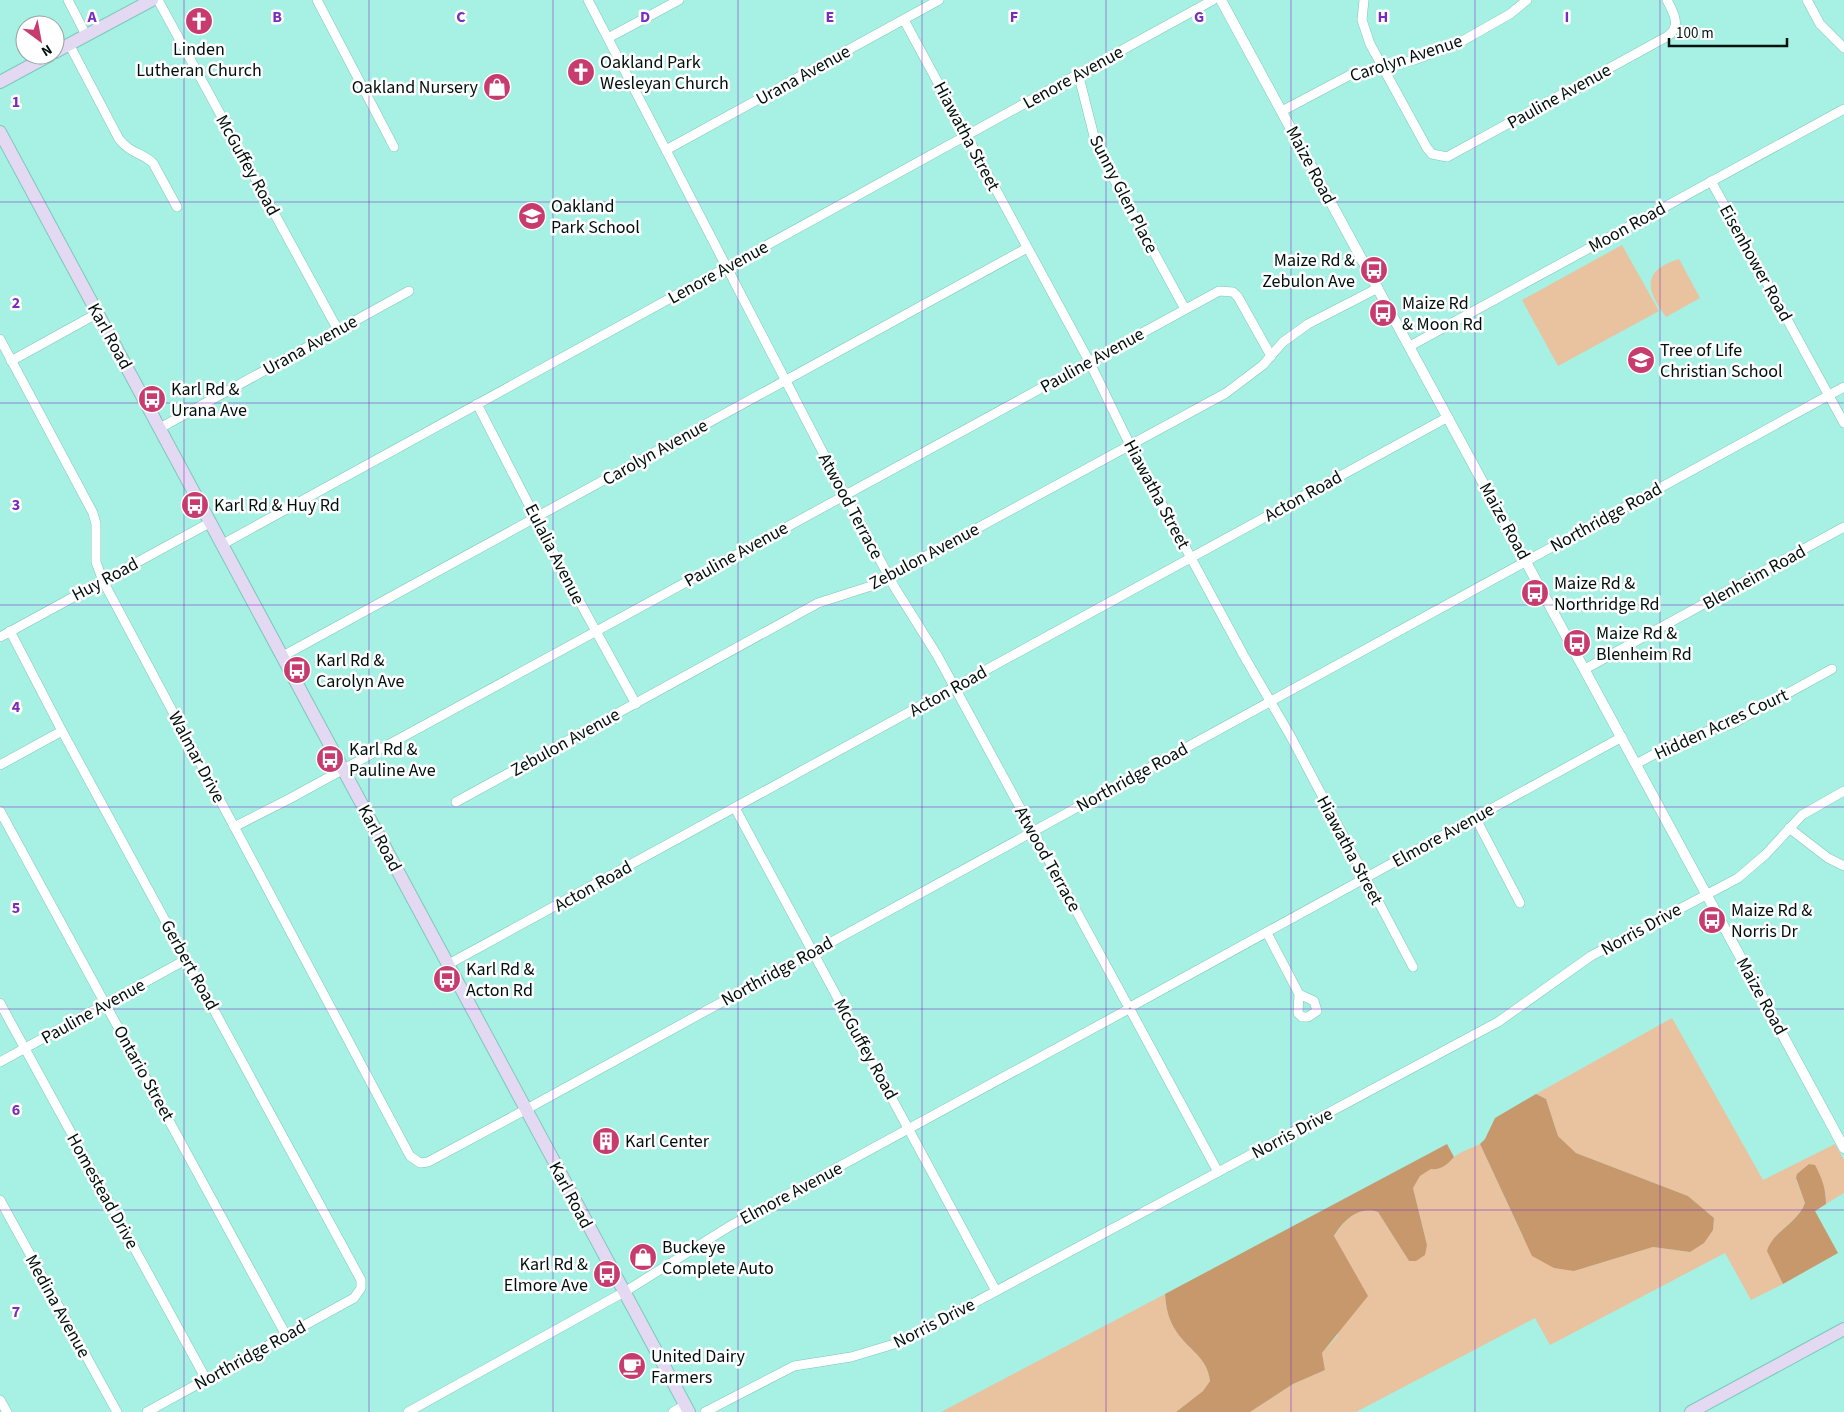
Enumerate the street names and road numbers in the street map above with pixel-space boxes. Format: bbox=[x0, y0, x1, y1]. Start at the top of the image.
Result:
street label: Carolyn Avenue bbox=[1347, 28, 1466, 88]
street label: Urana Avenue bbox=[751, 39, 855, 112]
street label: Lenore Avenue bbox=[1019, 40, 1128, 115]
street label: Pauline Avenue bbox=[1503, 58, 1616, 135]
street label: Hiawatha Street bbox=[927, 77, 1006, 195]
street label: McGuffey Road bbox=[209, 110, 286, 220]
street label: Maize Road bbox=[1280, 122, 1342, 209]
street label: Sunny Glen Place bbox=[1083, 131, 1164, 258]
street label: Moon Road bbox=[1584, 196, 1670, 259]
street label: Eisenhower Road bbox=[1713, 200, 1798, 326]
street label: Lenore Avenue bbox=[664, 235, 773, 310]
street label: Karl Road bbox=[81, 298, 138, 374]
street label: Urana Avenue bbox=[258, 309, 362, 382]
street label: Pauline Avenue bbox=[1036, 322, 1149, 399]
street label: Carolyn Avenue bbox=[598, 413, 713, 492]
street label: Hiawatha Street bbox=[1117, 435, 1196, 553]
street label: Atwood Terrace bbox=[812, 449, 889, 564]
street label: Acton Road bbox=[1260, 465, 1347, 528]
street label: Northridge Road bbox=[1546, 476, 1667, 558]
street label: Maize Road bbox=[1473, 478, 1536, 565]
street label: Eulalia Avenue bbox=[518, 499, 591, 609]
street label: Pauline Avenue bbox=[680, 516, 793, 593]
street label: Zebulon Avenue bbox=[865, 517, 984, 596]
street label: Blenheim Road bbox=[1698, 539, 1810, 616]
street label: Huy Road bbox=[68, 551, 143, 607]
street label: Acton Road bbox=[905, 660, 992, 723]
street label: Hidden Acres Court bbox=[1650, 683, 1792, 766]
street label: Zebulon Avenue bbox=[506, 702, 624, 783]
street label: Walmar Drive bbox=[162, 707, 231, 807]
street label: Northridge Road bbox=[1072, 736, 1193, 818]
street label: Hiawatha Street bbox=[1310, 791, 1389, 909]
street label: Elmore Avenue bbox=[1388, 797, 1499, 874]
street label: Karl Road bbox=[351, 800, 408, 876]
street label: Atwood Terrace bbox=[1008, 802, 1087, 916]
street label: Acton Road bbox=[550, 855, 637, 918]
street label: Norris Drive bbox=[1596, 897, 1686, 962]
street label: Gerbert Road bbox=[154, 916, 225, 1015]
street label: Northridge Road bbox=[717, 930, 838, 1012]
street label: Maize Road bbox=[1730, 953, 1793, 1040]
street label: Pauline Avenue bbox=[37, 973, 150, 1050]
street label: McGuffey Road bbox=[827, 994, 904, 1104]
street label: Ontario Street bbox=[107, 1021, 180, 1126]
street label: Norris Drive bbox=[1247, 1102, 1337, 1165]
street label: Homestead Drive bbox=[60, 1129, 145, 1254]
street label: Elmore Avenue bbox=[736, 1156, 847, 1231]
street label: Karl Road bbox=[542, 1157, 599, 1233]
street label: Medina Avenue bbox=[19, 1250, 96, 1362]
street label: Norris Drive bbox=[889, 1292, 979, 1355]
street label: Northridge Road bbox=[190, 1314, 311, 1396]

